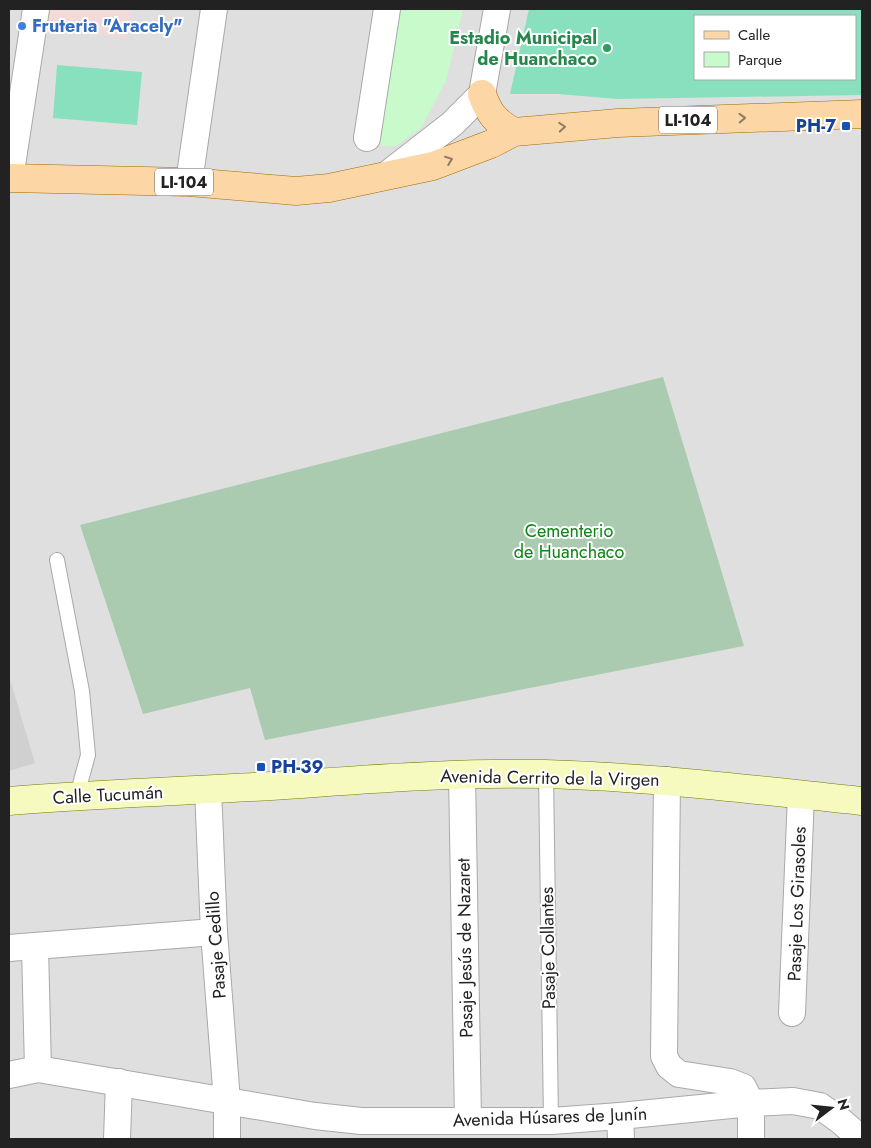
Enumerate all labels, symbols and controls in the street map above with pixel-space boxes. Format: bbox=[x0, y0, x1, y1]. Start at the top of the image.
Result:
place label: Fruteria "Aracely" bbox=[32, 13, 183, 39]
legend bbox=[694, 15, 856, 80]
marker: Fruteria "Aracely" bbox=[16, 20, 28, 32]
text: Calle bbox=[738, 24, 770, 46]
place label: Estadio Municipal de Huanchaco bbox=[449, 25, 597, 72]
marker: Estadio Municipal de Huanchaco bbox=[601, 42, 613, 54]
text: Parque bbox=[738, 49, 782, 71]
road number: LI-104 bbox=[659, 106, 717, 134]
one-way arrow bbox=[738, 113, 746, 124]
place label: PH-7 bbox=[796, 113, 836, 139]
marker: PH-7 bbox=[840, 120, 852, 132]
one-way arrow bbox=[558, 121, 566, 132]
one-way arrow bbox=[444, 156, 453, 166]
road number: LI-104 bbox=[155, 168, 213, 196]
park label: Cementerio de Huanchaco bbox=[514, 518, 624, 565]
place label: PH-39 bbox=[271, 754, 324, 780]
marker: PH-39 bbox=[255, 761, 267, 773]
street label: Avenida Cerrito de la Virgen bbox=[440, 763, 660, 793]
street label: Calle Tucumán bbox=[52, 779, 164, 811]
street label: Pasaje Los Girasoles bbox=[781, 826, 813, 982]
street label: Pasaje Jesús de Nazaret bbox=[450, 857, 480, 1038]
street label: Pasaje Collantes bbox=[534, 887, 562, 1009]
street label: Pasaje Cedillo bbox=[199, 890, 233, 1000]
north arrow bbox=[806, 1083, 856, 1133]
text: N bbox=[832, 1096, 855, 1113]
street label: Avenida Húsares de Junín bbox=[452, 1101, 648, 1133]

